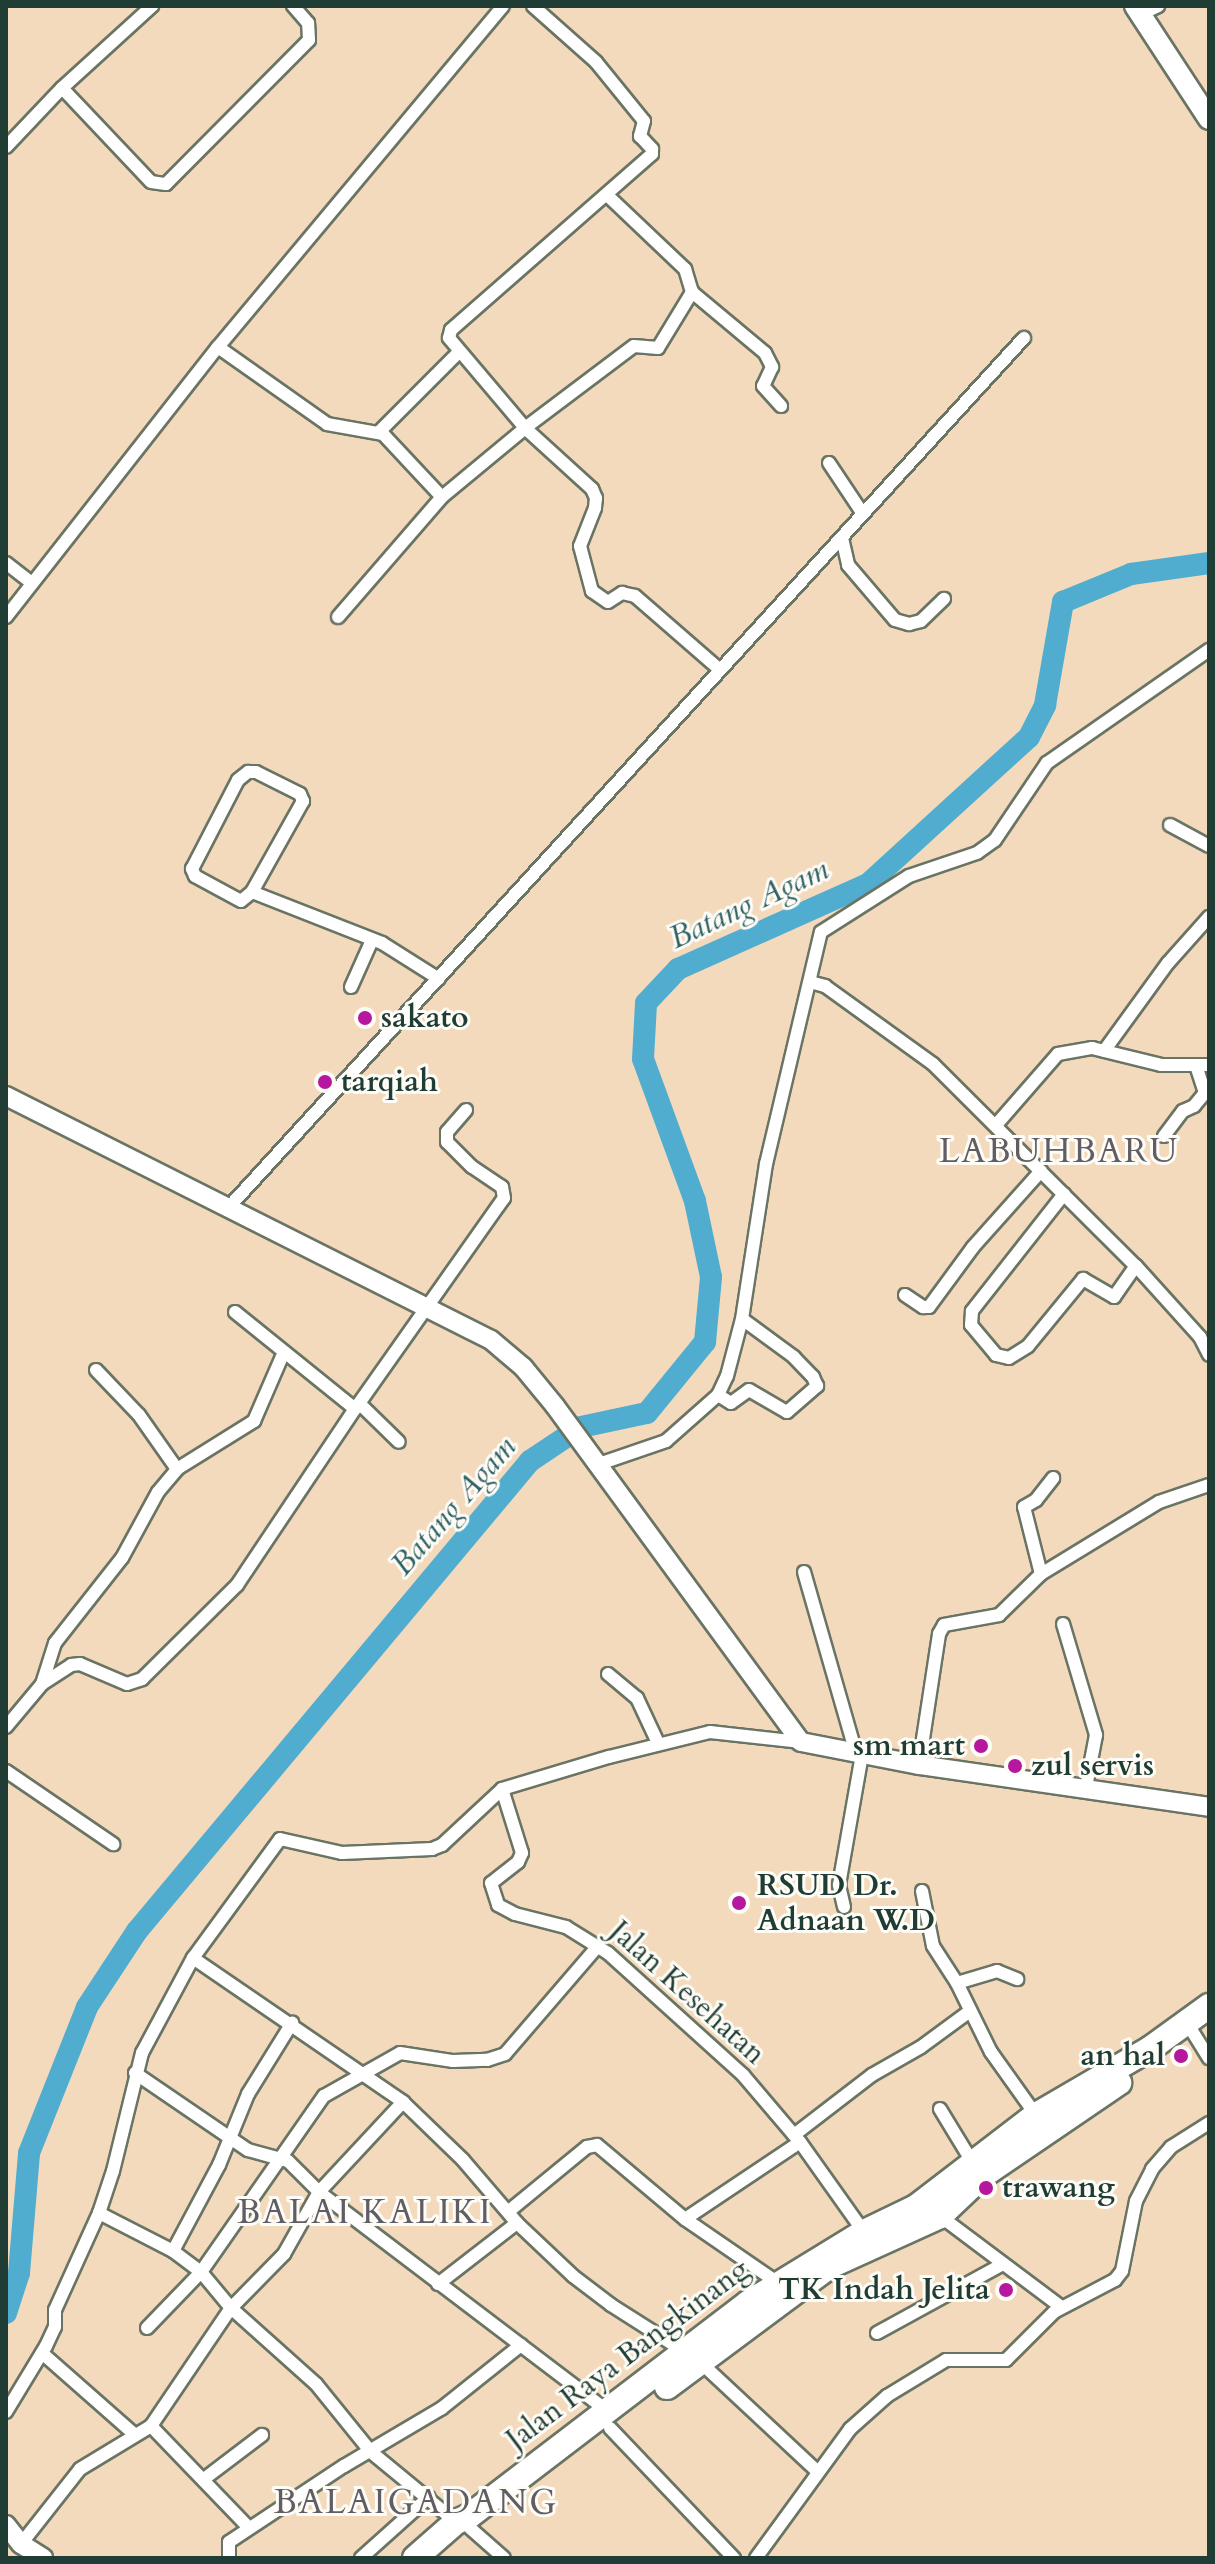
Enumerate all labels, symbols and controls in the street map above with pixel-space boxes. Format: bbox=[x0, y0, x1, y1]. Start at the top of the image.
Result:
water label: Batang Agam bbox=[663, 850, 835, 958]
place label: sakato bbox=[381, 1000, 469, 1036]
marker: sakato bbox=[356, 1009, 374, 1027]
place label: tarqiah bbox=[341, 1064, 438, 1100]
marker: tarqiah bbox=[316, 1073, 334, 1091]
district label: LABUHBARU bbox=[939, 1132, 1179, 1172]
water label: Batang Agam bbox=[383, 1429, 525, 1583]
place label: sm mart bbox=[853, 1728, 965, 1764]
marker: sm mart bbox=[972, 1737, 990, 1755]
place label: zul servis bbox=[1031, 1748, 1154, 1784]
marker: zul servis bbox=[1006, 1757, 1024, 1775]
place label: RSUD Dr. Adnaan W.D bbox=[757, 1868, 935, 1938]
marker: RSUD Dr. Adnaan W.D bbox=[728, 1892, 750, 1914]
street label: Jalan Kesehatan bbox=[602, 1914, 772, 2072]
place label: an hal bbox=[1080, 2038, 1165, 2074]
marker: an hal bbox=[1172, 2047, 1190, 2065]
place label: trawang bbox=[1002, 2170, 1115, 2206]
marker: trawang bbox=[977, 2179, 995, 2197]
district label: BALAI KALIKI bbox=[237, 2193, 493, 2233]
street label: Jalan Raya Bangkinang bbox=[499, 2252, 757, 2458]
place label: TK Indah Jelita bbox=[778, 2272, 990, 2308]
marker: TK Indah Jelita bbox=[997, 2281, 1015, 2299]
district label: BALAIGADANG bbox=[274, 2483, 558, 2523]

